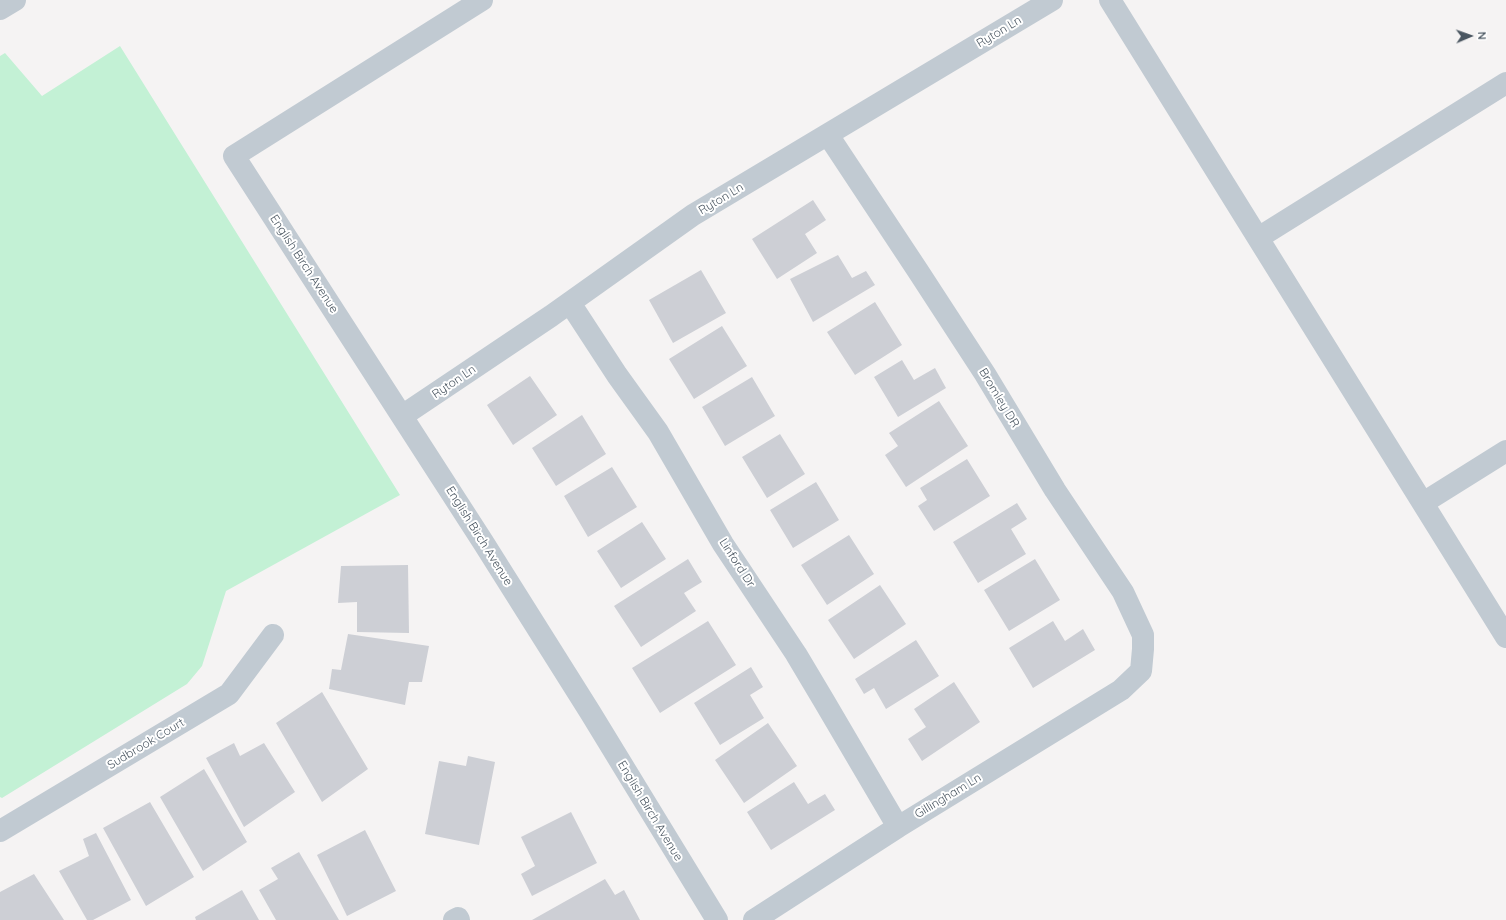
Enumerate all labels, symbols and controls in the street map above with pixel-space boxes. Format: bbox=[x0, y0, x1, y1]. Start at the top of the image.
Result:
street label: Ryton Ln bbox=[974, 13, 1024, 51]
north arrow bbox=[1450, 16, 1490, 56]
text: N bbox=[1475, 31, 1489, 40]
street label: Ryton Ln bbox=[696, 180, 746, 218]
street label: English Birch Avenue bbox=[267, 212, 341, 316]
street label: Ryton Ln bbox=[429, 362, 479, 402]
street label: Bromley DR bbox=[976, 366, 1022, 430]
street label: English Birch Avenue bbox=[443, 484, 515, 588]
street label: Linford Dr bbox=[716, 536, 758, 590]
street label: Sudbrook Court bbox=[105, 715, 187, 773]
street label: English Birch Avenue bbox=[614, 758, 686, 864]
street label: Gillingham Ln bbox=[912, 771, 984, 821]

